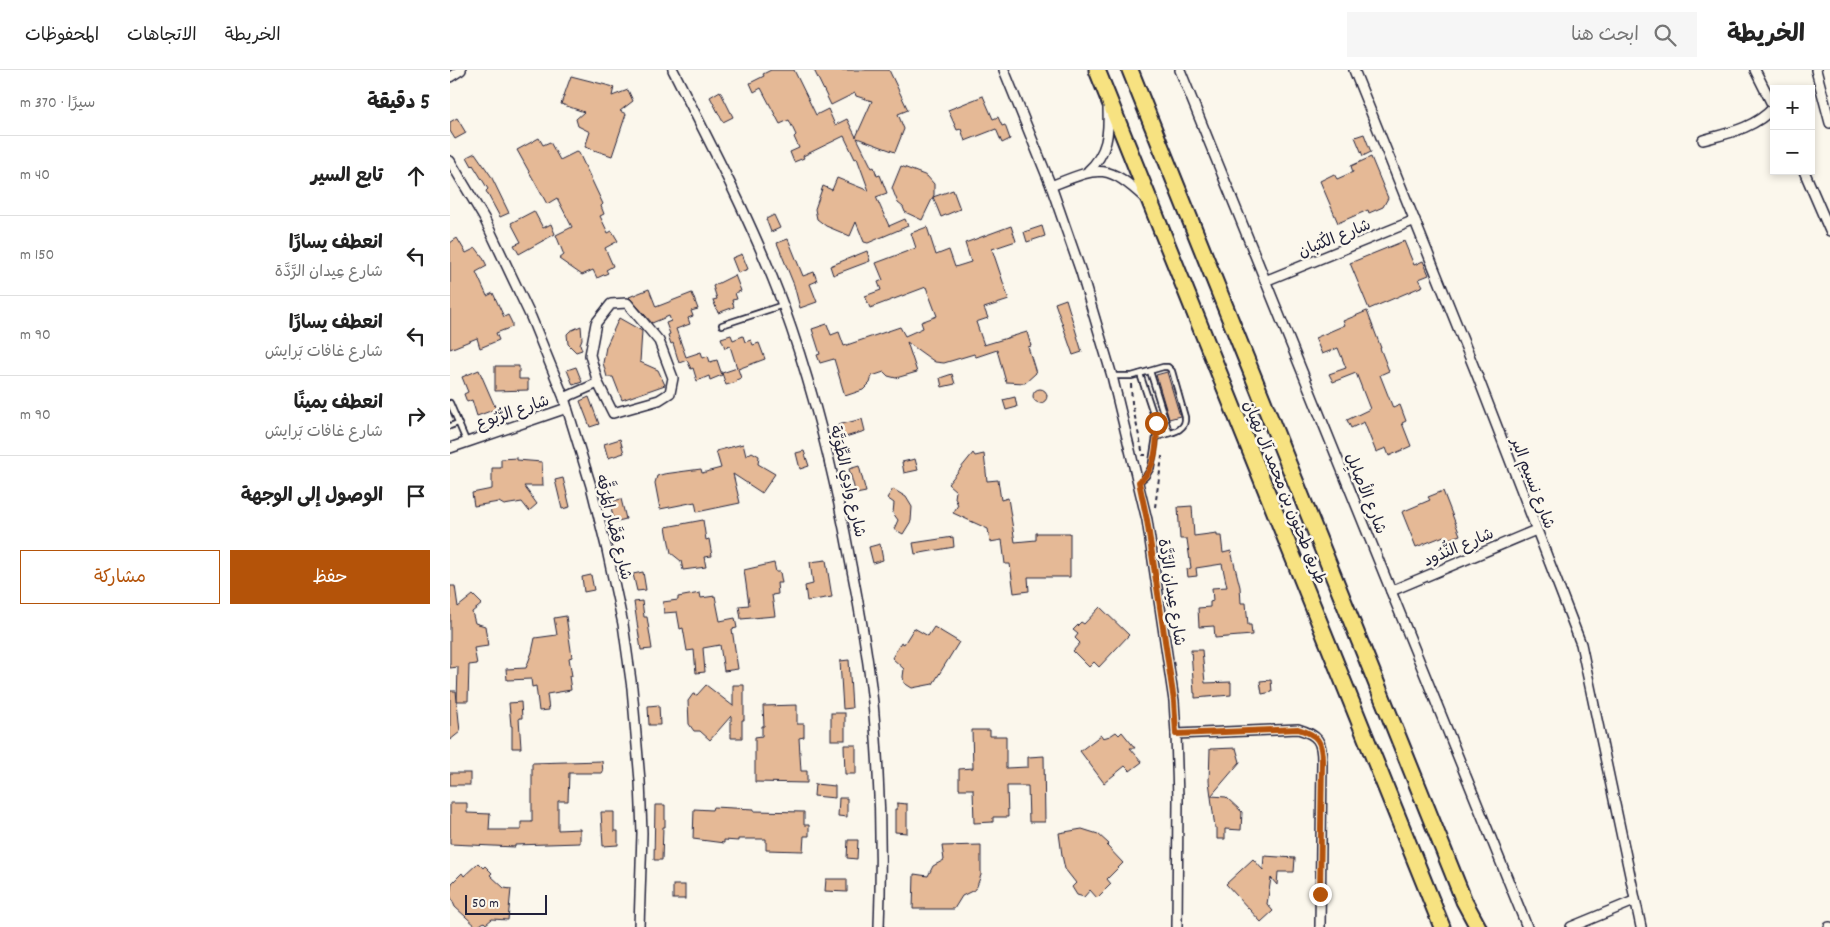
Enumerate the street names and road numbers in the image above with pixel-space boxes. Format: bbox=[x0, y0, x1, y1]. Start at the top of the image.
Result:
street label: شارع الكُثبان bbox=[1295, 213, 1375, 264]
street label: شارع الرُّبُوع bbox=[473, 390, 553, 437]
street label: طريق طحنون بن محمد آل نهيان bbox=[1236, 397, 1331, 588]
street label: شارع وادِي الطِّوَيَّة bbox=[823, 423, 871, 540]
street label: شارع نسيم البر bbox=[1503, 433, 1560, 533]
street label: شارع الأصايِل bbox=[1338, 449, 1392, 538]
street label: شارع قصَّار المَرَقَّه bbox=[588, 472, 641, 583]
street label: شارع النُّدُود bbox=[1419, 521, 1498, 573]
street label: شارع عِيدان الرَّدَّة bbox=[1151, 537, 1190, 648]

